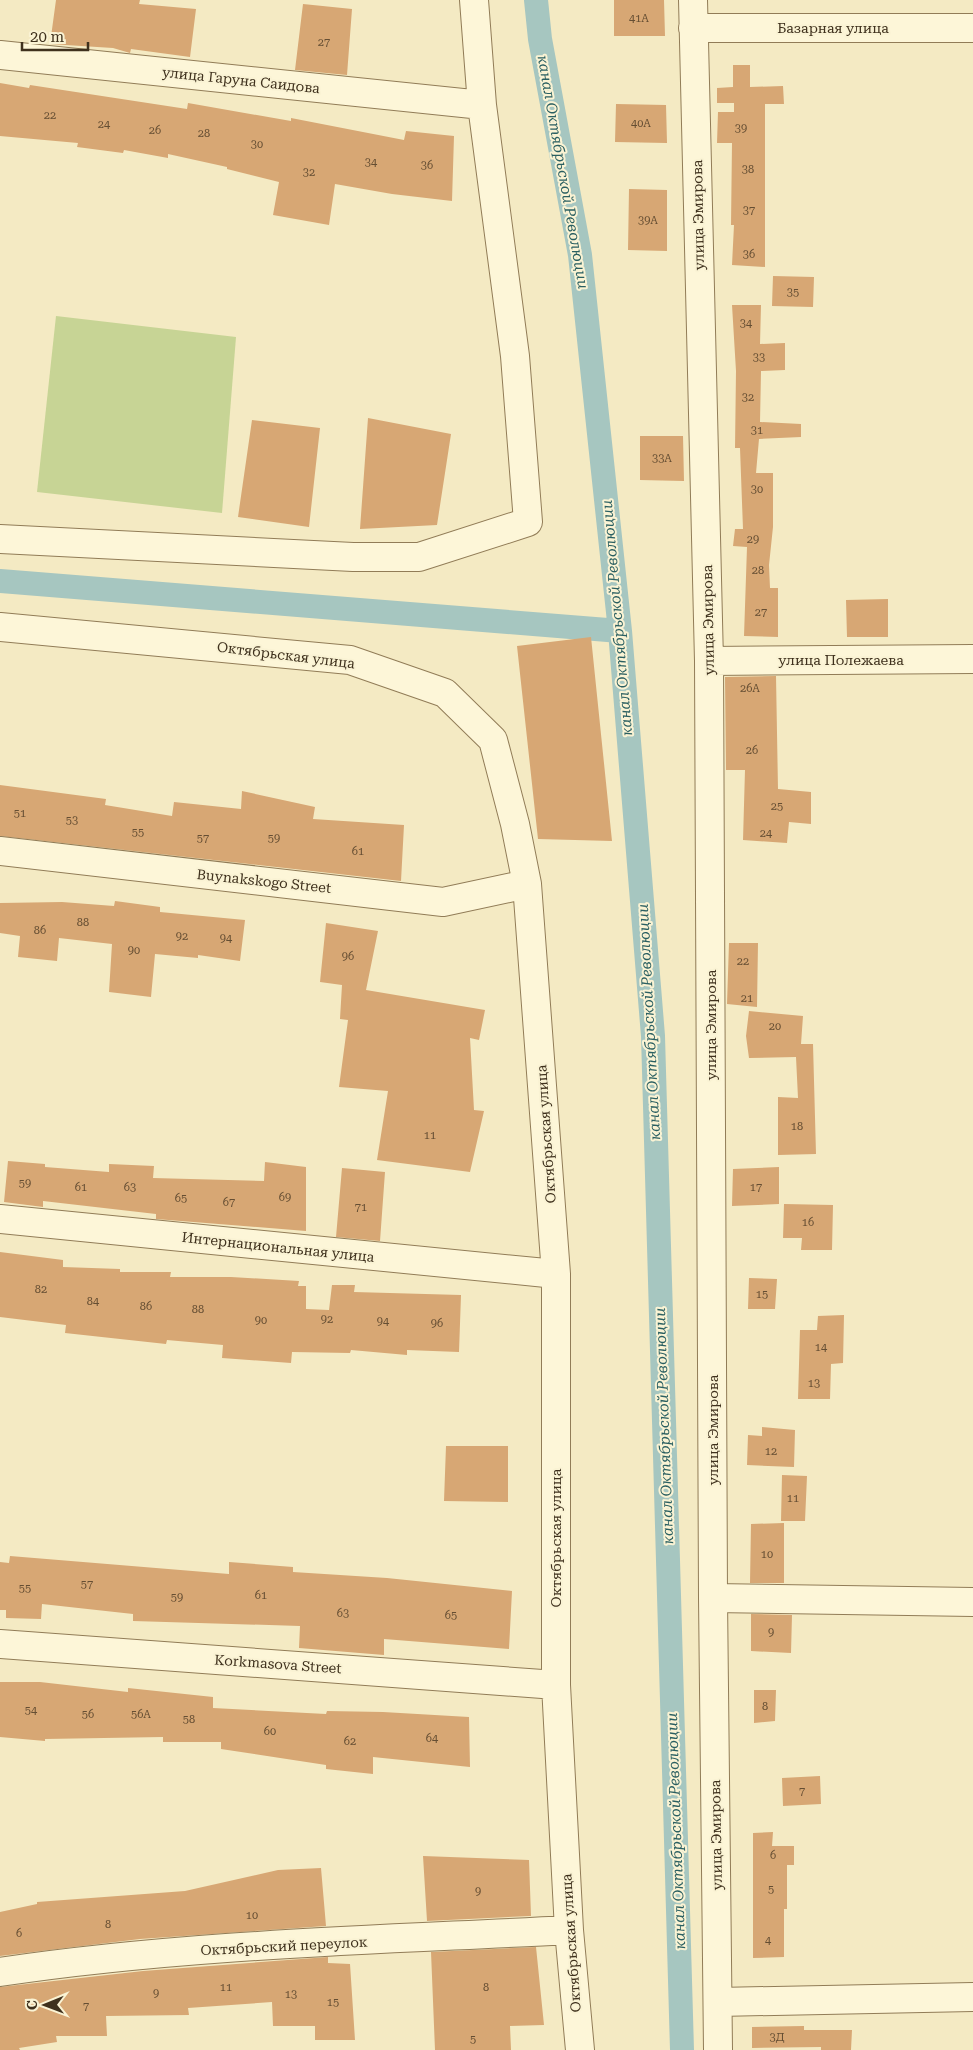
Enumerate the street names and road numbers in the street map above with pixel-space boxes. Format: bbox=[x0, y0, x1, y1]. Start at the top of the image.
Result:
street label: Базарная улица bbox=[777, 20, 889, 36]
street label: улица Гаруна Саидова bbox=[161, 64, 321, 96]
street label: улица Эмирова bbox=[689, 159, 707, 270]
street label: улица Эмирова bbox=[699, 564, 717, 675]
street label: Октябрьская улица bbox=[216, 639, 356, 671]
street label: улица Полежаева bbox=[778, 652, 904, 668]
street label: Buynakskogo Street bbox=[196, 866, 332, 896]
street label: улица Эмирова bbox=[703, 969, 719, 1080]
street label: Октябрьская улица bbox=[533, 1064, 559, 1204]
street label: Интернациональная улица bbox=[181, 1229, 375, 1265]
street label: улица Эмирова bbox=[705, 1374, 721, 1485]
street label: Октябрьская улица bbox=[548, 1468, 564, 1607]
street label: Korkmasova Street bbox=[214, 1652, 342, 1676]
street label: улица Эмирова bbox=[707, 1779, 725, 1890]
street label: Октябрьская улица bbox=[558, 1873, 584, 2013]
street label: Октябрьский переулок bbox=[200, 1934, 368, 1958]

